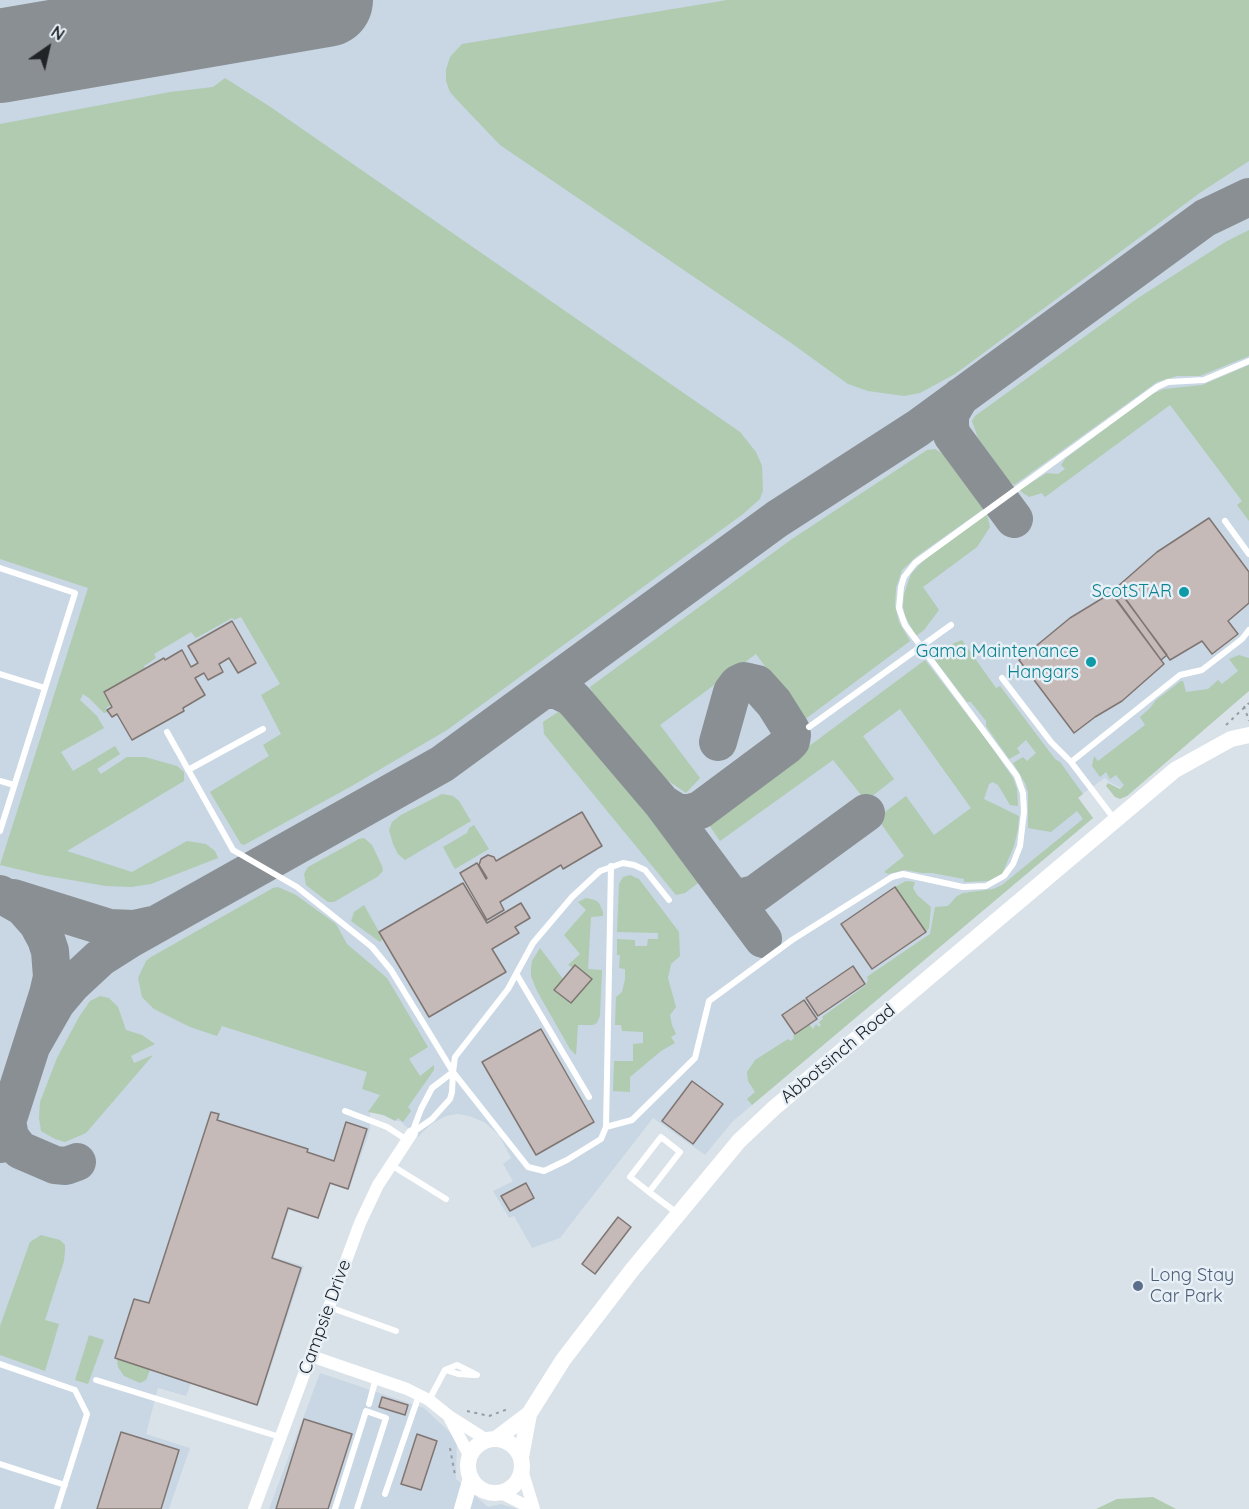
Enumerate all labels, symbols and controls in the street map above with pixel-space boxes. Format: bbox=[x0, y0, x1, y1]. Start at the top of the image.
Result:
north arrow bbox=[18, 18, 78, 78]
text: N bbox=[48, 21, 69, 45]
place label: ScotSTAR bbox=[1092, 581, 1172, 603]
marker: ScotSTAR bbox=[1177, 585, 1191, 599]
place label: Gama Maintenance Hangars bbox=[916, 641, 1079, 684]
marker: Gama Maintenance Hangars bbox=[1084, 655, 1098, 669]
street label: Abbotsinch Road bbox=[776, 1000, 900, 1108]
street label: Campsie Drive bbox=[294, 1257, 356, 1377]
place label: Long Stay Car Park bbox=[1150, 1265, 1234, 1308]
marker: Long Stay Car Park bbox=[1131, 1279, 1145, 1293]

